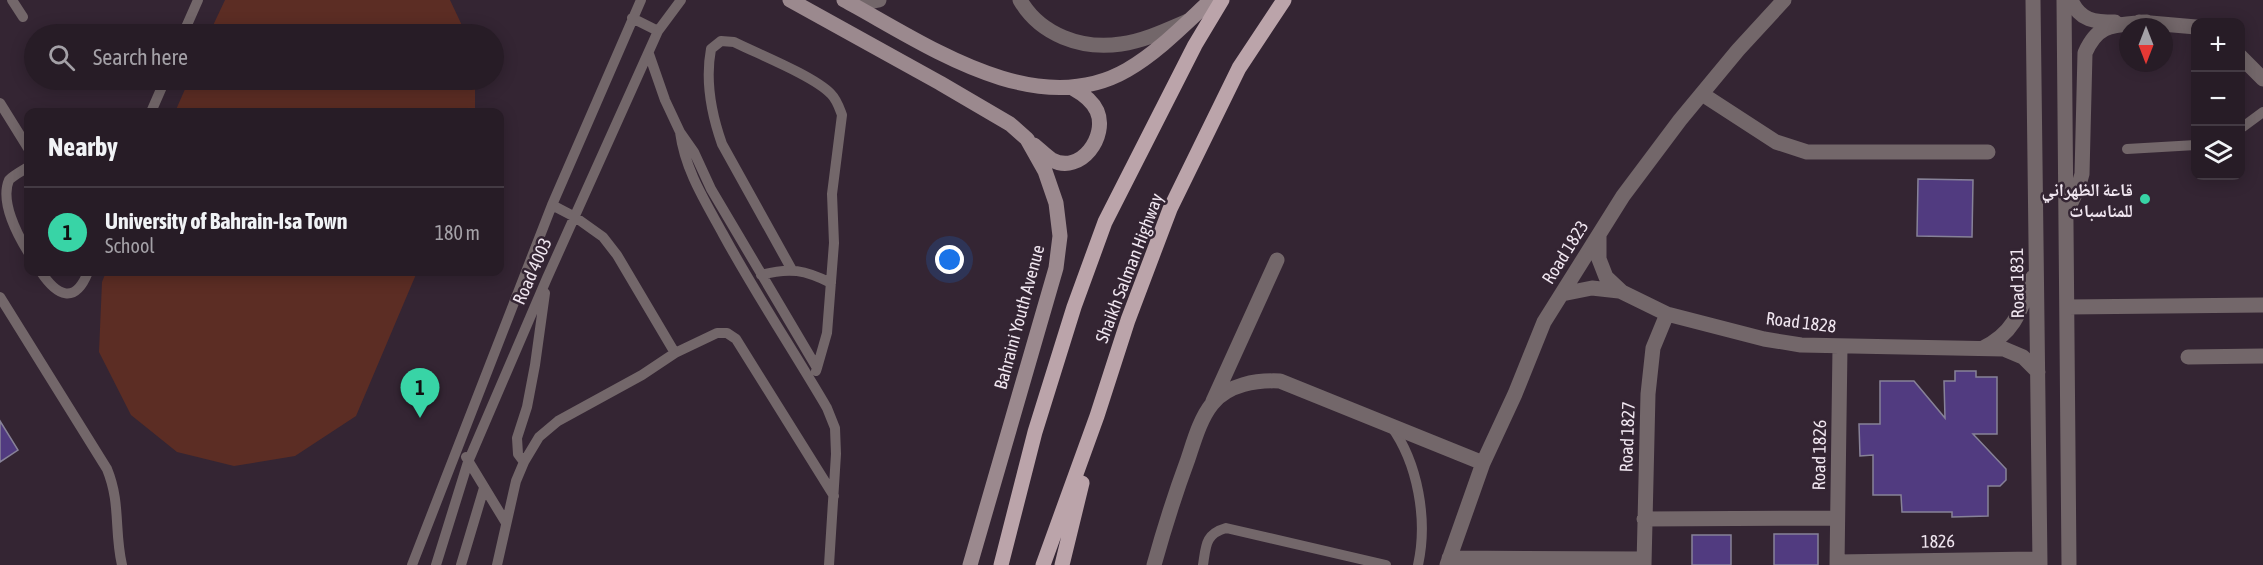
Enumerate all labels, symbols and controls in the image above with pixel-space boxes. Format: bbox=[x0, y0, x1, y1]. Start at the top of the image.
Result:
north arrow bbox=[2119, 18, 2173, 72]
map controls bbox=[2191, 18, 2245, 180]
button: + bbox=[2191, 18, 2245, 72]
search box bbox=[24, 24, 504, 90]
icon: search bbox=[45, 41, 78, 74]
text: Search here bbox=[93, 44, 188, 70]
button: − bbox=[2191, 72, 2245, 126]
button: layers bbox=[2191, 126, 2245, 180]
text: Nearby bbox=[48, 132, 118, 162]
place label: قاعة الظهراني للمناسبات bbox=[2042, 179, 2133, 221]
street label: Shaikh Salman Highway bbox=[1091, 190, 1167, 346]
marker: قاعة الظهراني للمناسبات bbox=[2138, 192, 2152, 206]
text: University of Bahrain-Isa Town bbox=[105, 208, 347, 234]
street label: Road 1823 bbox=[1537, 216, 1593, 288]
text: 1 bbox=[63, 221, 72, 244]
text: 180 m bbox=[435, 221, 480, 244]
text: School bbox=[105, 234, 155, 257]
street label: Road 4003 bbox=[508, 234, 556, 308]
street label: Bahraini Youth Avenue bbox=[990, 242, 1048, 392]
your location bbox=[935, 245, 964, 274]
street label: Road 1831 bbox=[2006, 247, 2028, 319]
street label: Road 1828 bbox=[1765, 307, 1837, 337]
pin: 1 bbox=[400, 368, 440, 418]
street label: Road 1827 bbox=[1615, 401, 1639, 473]
street label: Road 1826 bbox=[1808, 419, 1830, 491]
street label: 1826 bbox=[1921, 530, 1955, 552]

